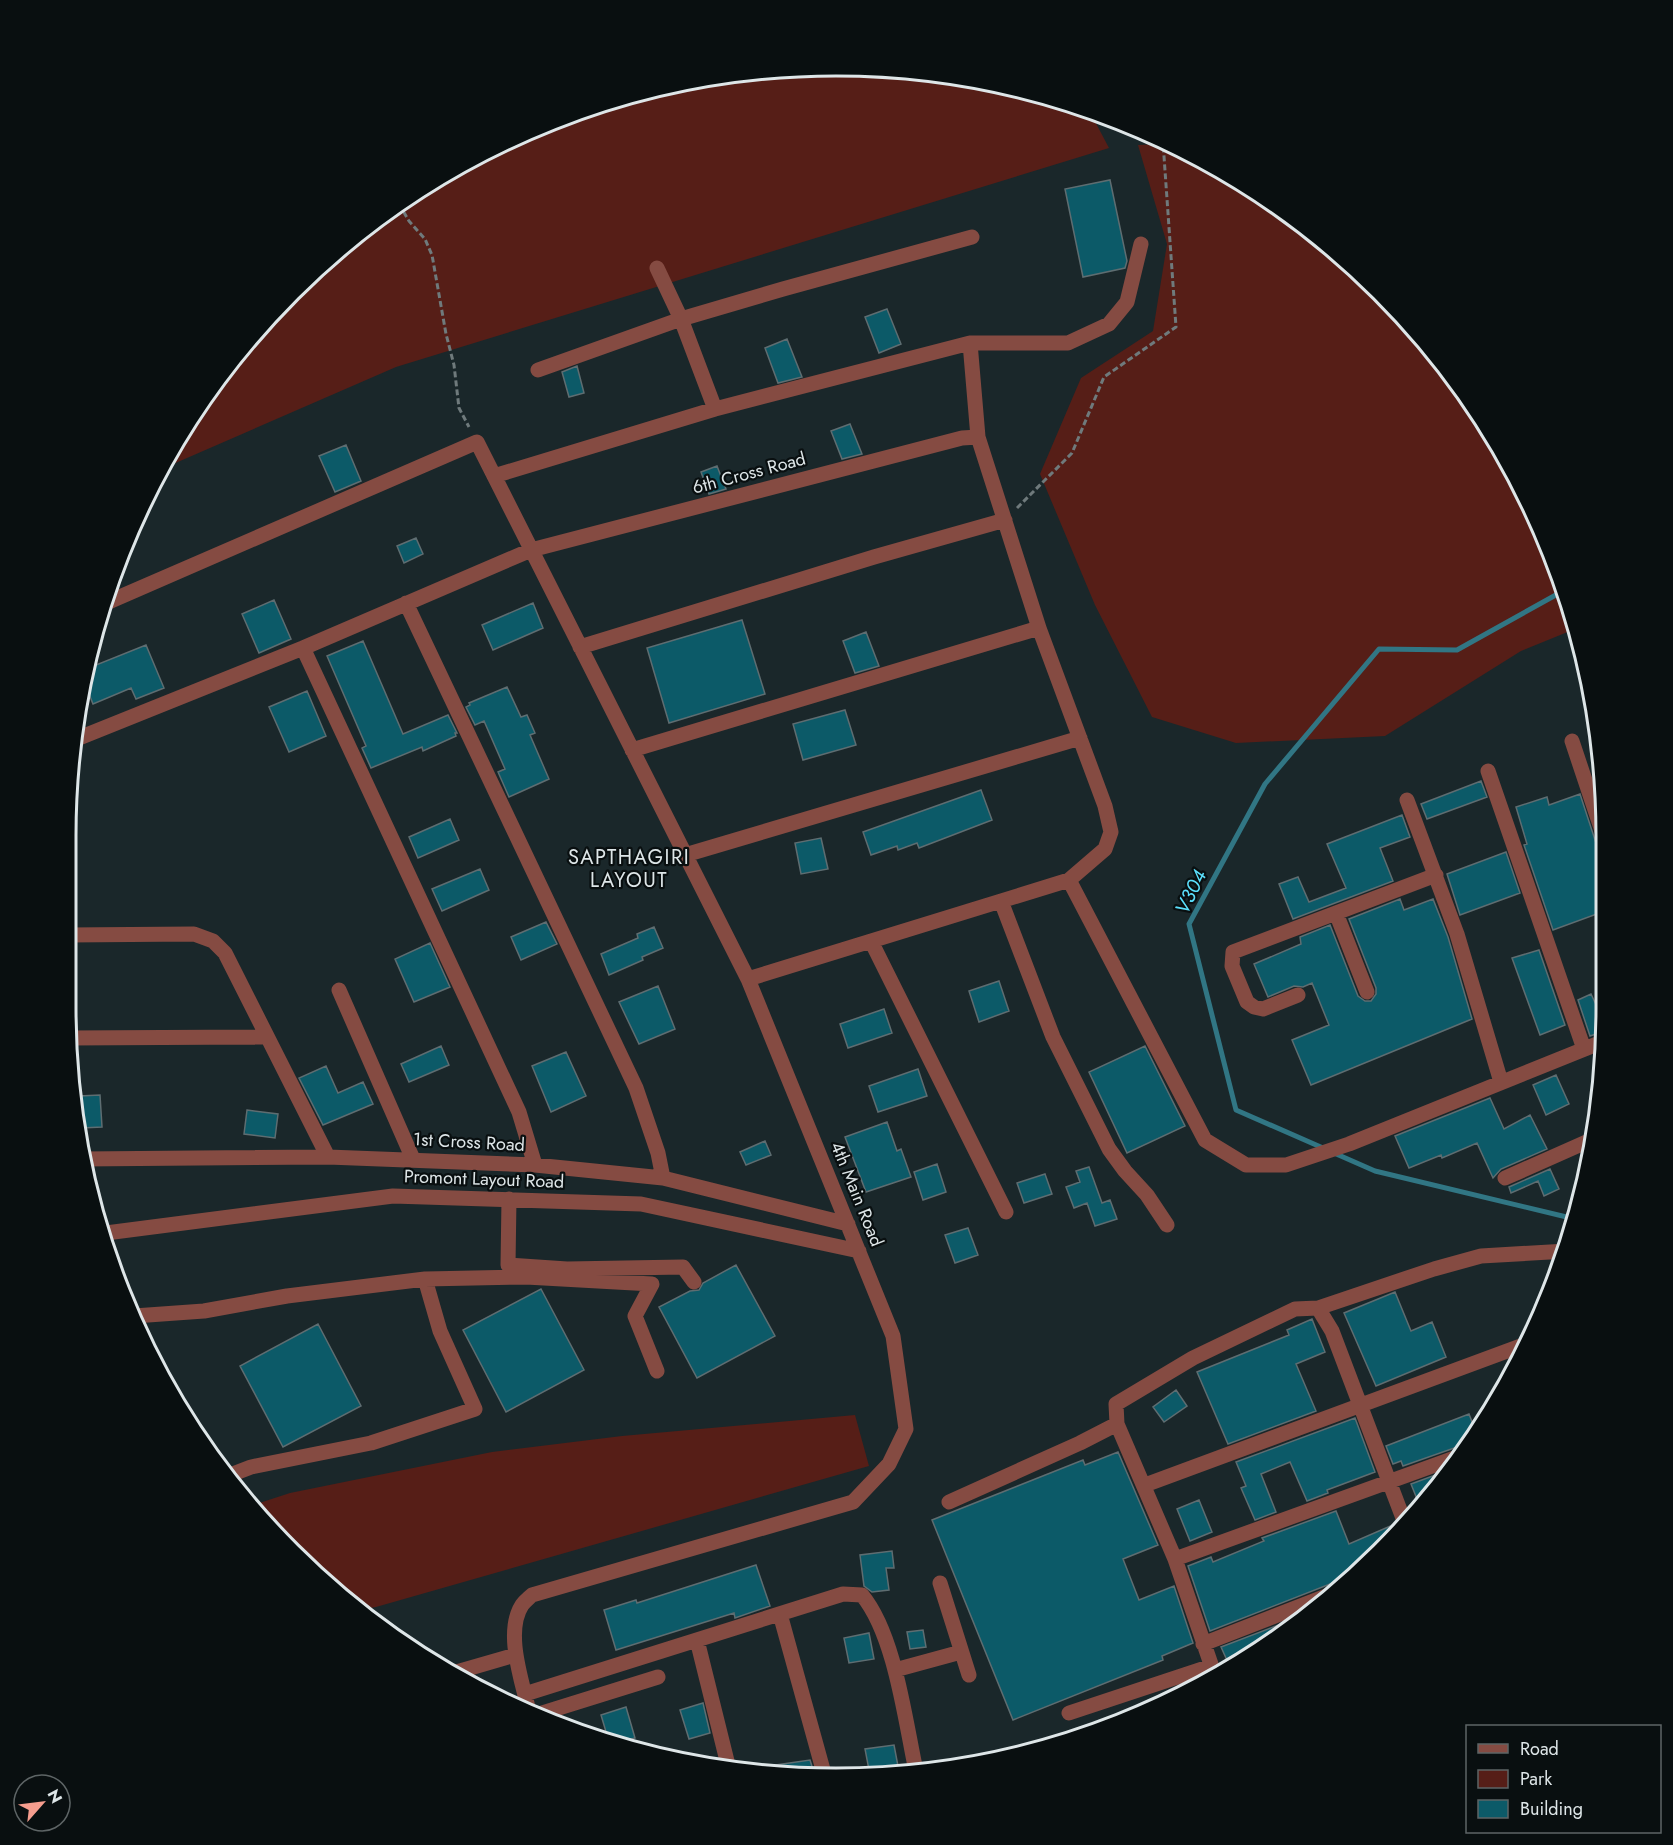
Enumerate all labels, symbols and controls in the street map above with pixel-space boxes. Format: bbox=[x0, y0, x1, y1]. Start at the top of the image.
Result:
street label: 6th Cross Road bbox=[689, 445, 809, 501]
district label: SAPTHAGIRI LAYOUT bbox=[568, 843, 690, 895]
water label: V304 bbox=[1168, 865, 1214, 919]
street label: 1st Cross Road bbox=[412, 1126, 526, 1158]
street label: 4th Main Road bbox=[824, 1138, 890, 1250]
street label: Promont Layout Road bbox=[403, 1163, 565, 1195]
legend bbox=[1466, 1725, 1661, 1833]
text: Road bbox=[1520, 1736, 1559, 1762]
text: Park bbox=[1520, 1766, 1552, 1792]
north arrow bbox=[12, 1773, 72, 1833]
text: N bbox=[42, 1785, 68, 1807]
text: Building bbox=[1520, 1796, 1583, 1822]

